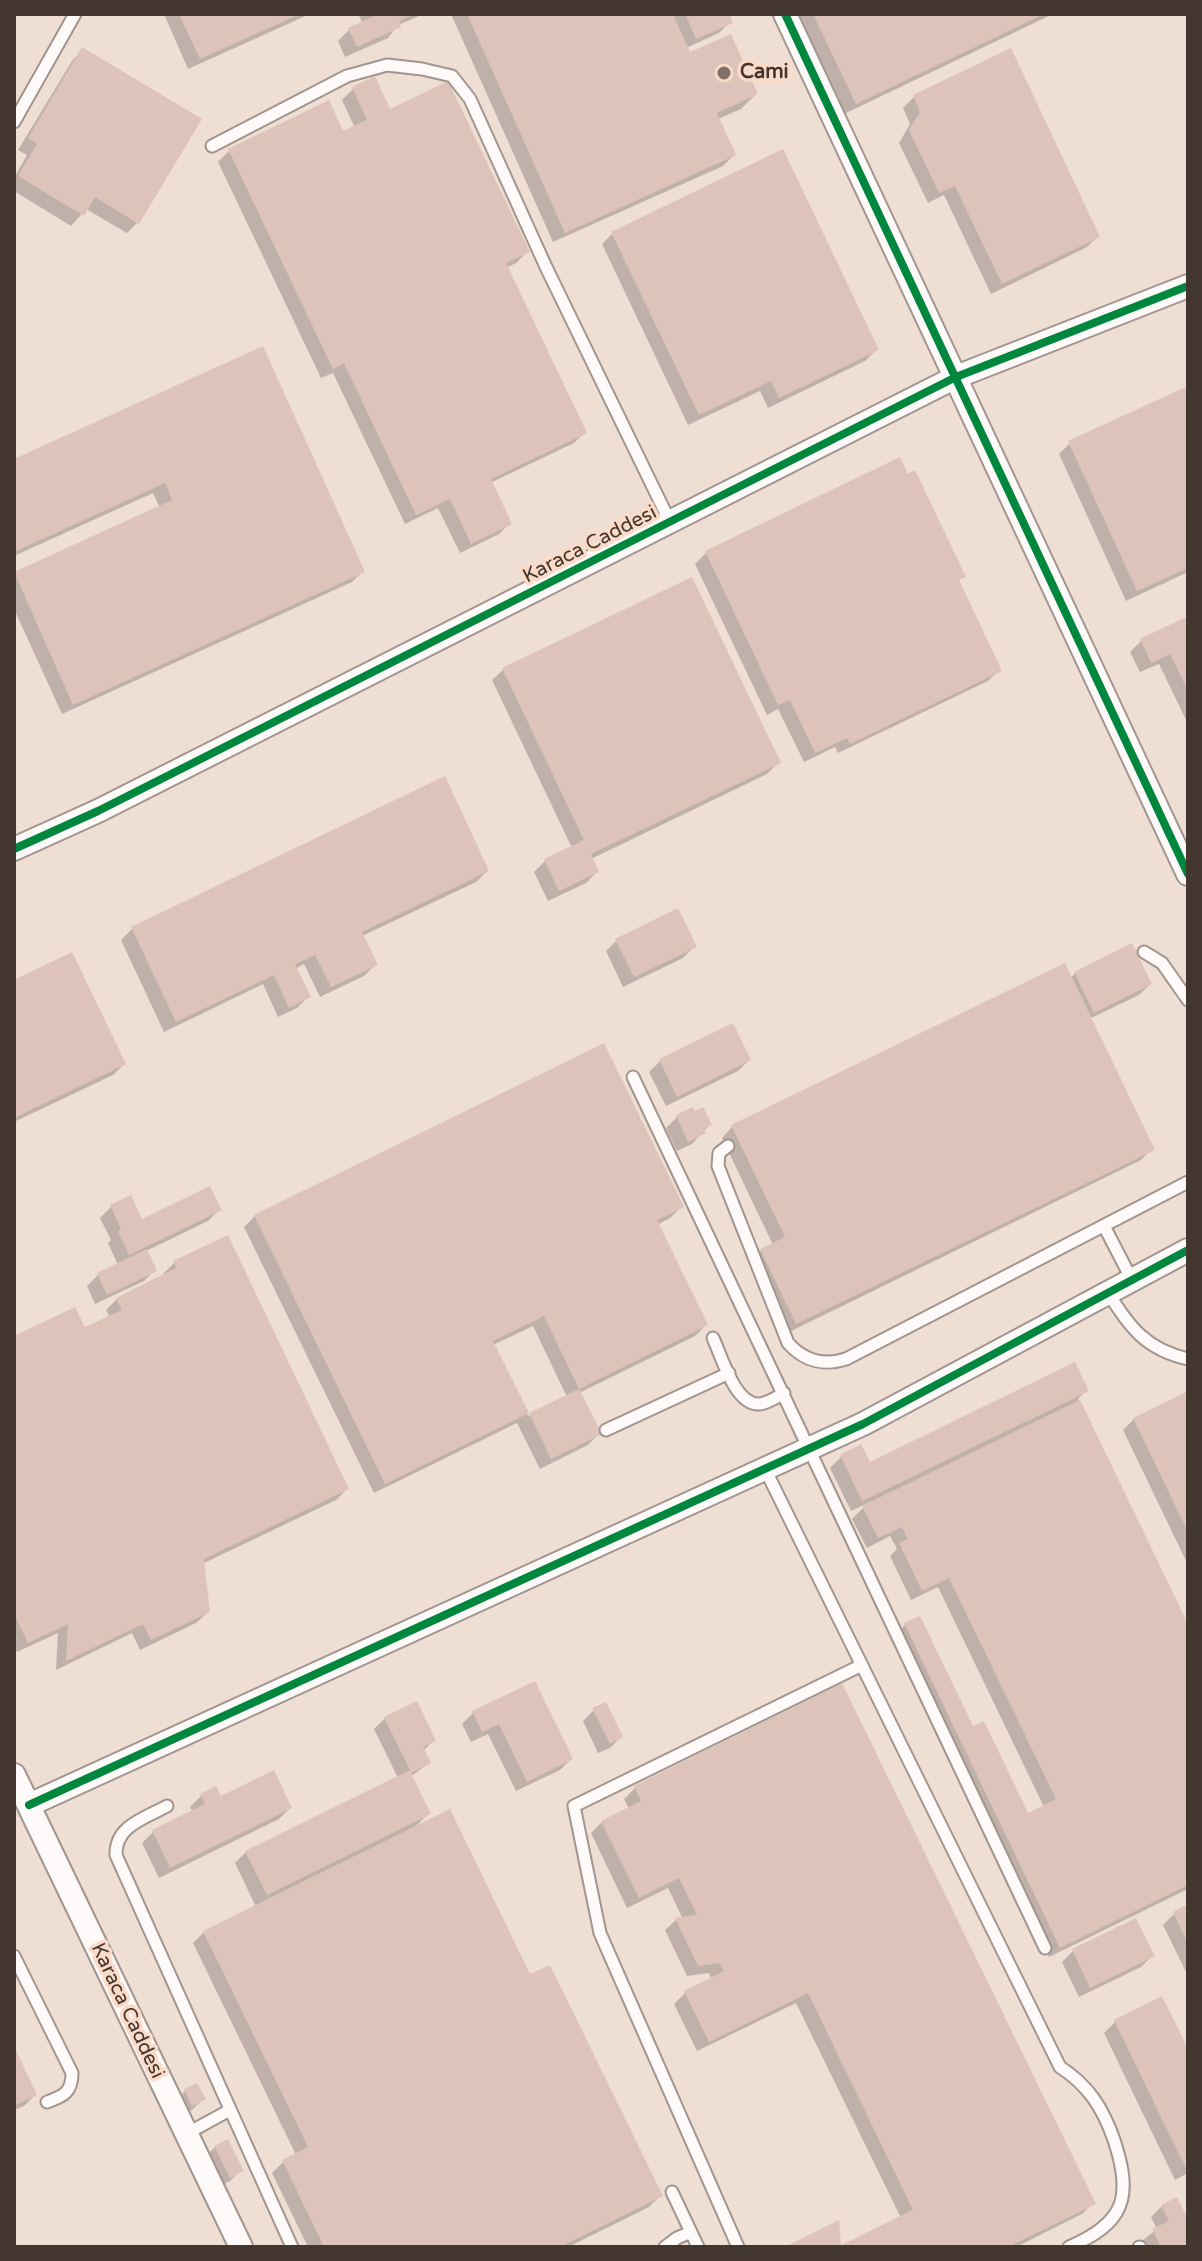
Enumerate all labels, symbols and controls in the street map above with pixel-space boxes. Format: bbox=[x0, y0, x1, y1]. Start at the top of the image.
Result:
place label: Cami bbox=[740, 61, 788, 85]
marker: Cami bbox=[715, 64, 733, 82]
street label: Karaca Caddesi bbox=[519, 501, 661, 589]
street label: Karaca Caddesi bbox=[85, 1939, 169, 2083]

